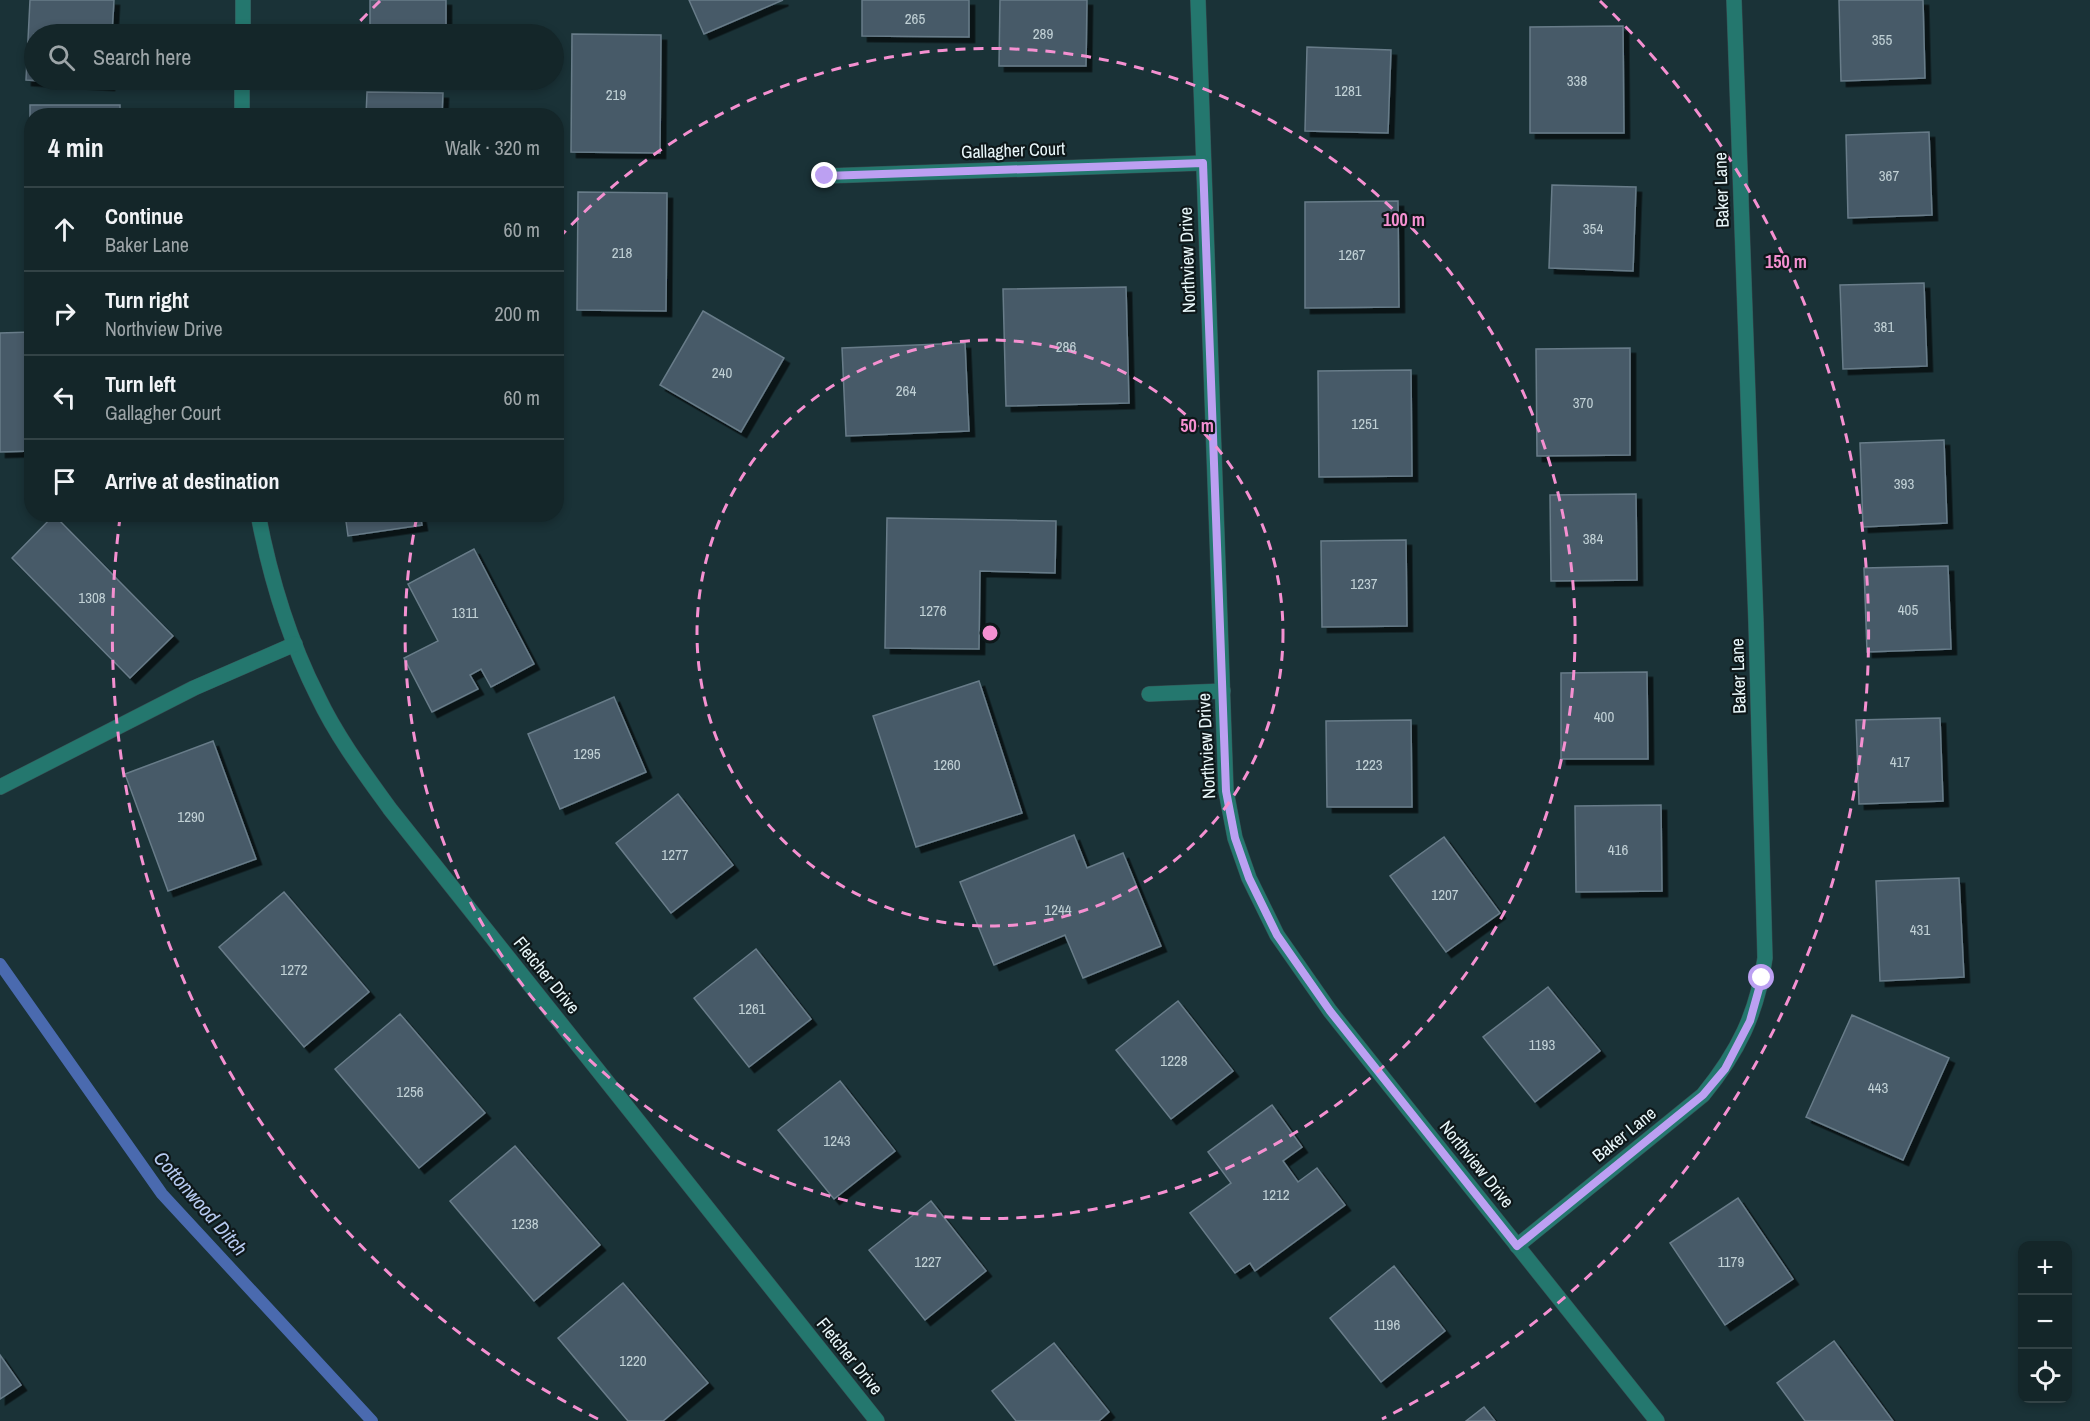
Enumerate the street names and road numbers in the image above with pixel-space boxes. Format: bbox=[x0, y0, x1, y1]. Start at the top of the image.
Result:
street label: Gallagher Court bbox=[961, 136, 1065, 164]
street label: Baker Lane bbox=[1707, 152, 1735, 228]
street label: Northview Drive bbox=[1173, 207, 1201, 313]
street label: Baker Lane bbox=[1724, 638, 1752, 714]
street label: Northview Drive bbox=[1191, 693, 1221, 799]
street label: Fletcher Drive bbox=[508, 931, 586, 1019]
street label: Baker Lane bbox=[1587, 1101, 1661, 1167]
street label: Northview Drive bbox=[1434, 1115, 1520, 1213]
street label: Fletcher Drive bbox=[811, 1312, 889, 1400]

